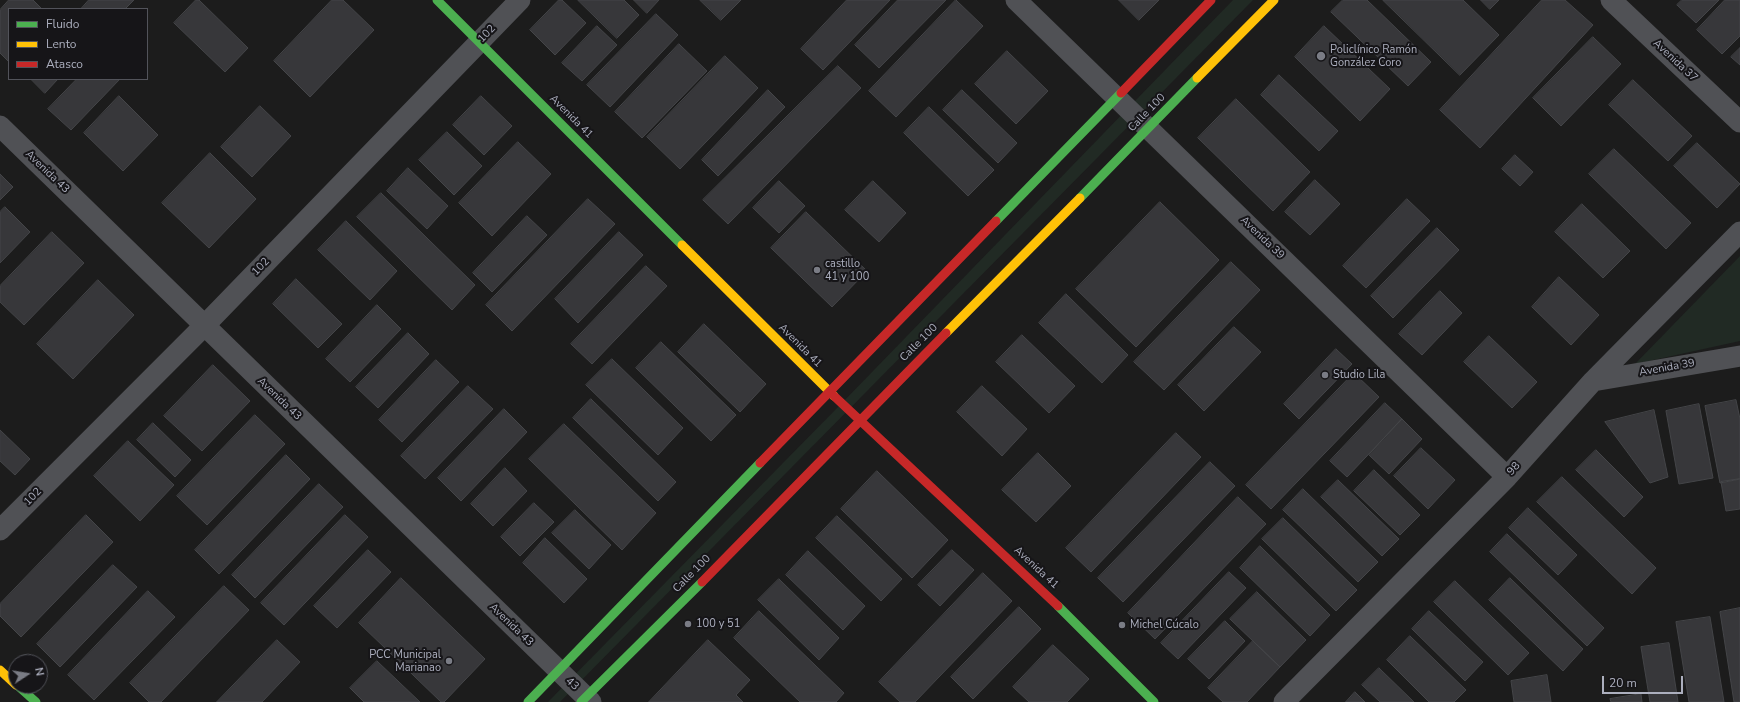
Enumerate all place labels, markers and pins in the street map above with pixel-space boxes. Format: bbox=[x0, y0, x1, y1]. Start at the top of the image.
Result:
place label: Policlínico Ramón González Coro bbox=[1330, 43, 1417, 69]
marker: Policlínico Ramón González Coro bbox=[1315, 50, 1327, 62]
place label: castillo 41 y 100 bbox=[825, 257, 869, 283]
marker: castillo 41 y 100 bbox=[812, 265, 822, 275]
place label: Studio Lila bbox=[1333, 368, 1385, 382]
marker: Studio Lila bbox=[1320, 370, 1330, 380]
place label: 100 y 51 bbox=[696, 617, 740, 631]
place label: Michel Cúcalo bbox=[1130, 618, 1199, 632]
marker: 100 y 51 bbox=[683, 619, 693, 629]
marker: Michel Cúcalo bbox=[1117, 620, 1127, 630]
place label: PCC Municipal Marianao bbox=[369, 648, 441, 674]
marker: PCC Municipal Marianao bbox=[444, 656, 454, 666]

